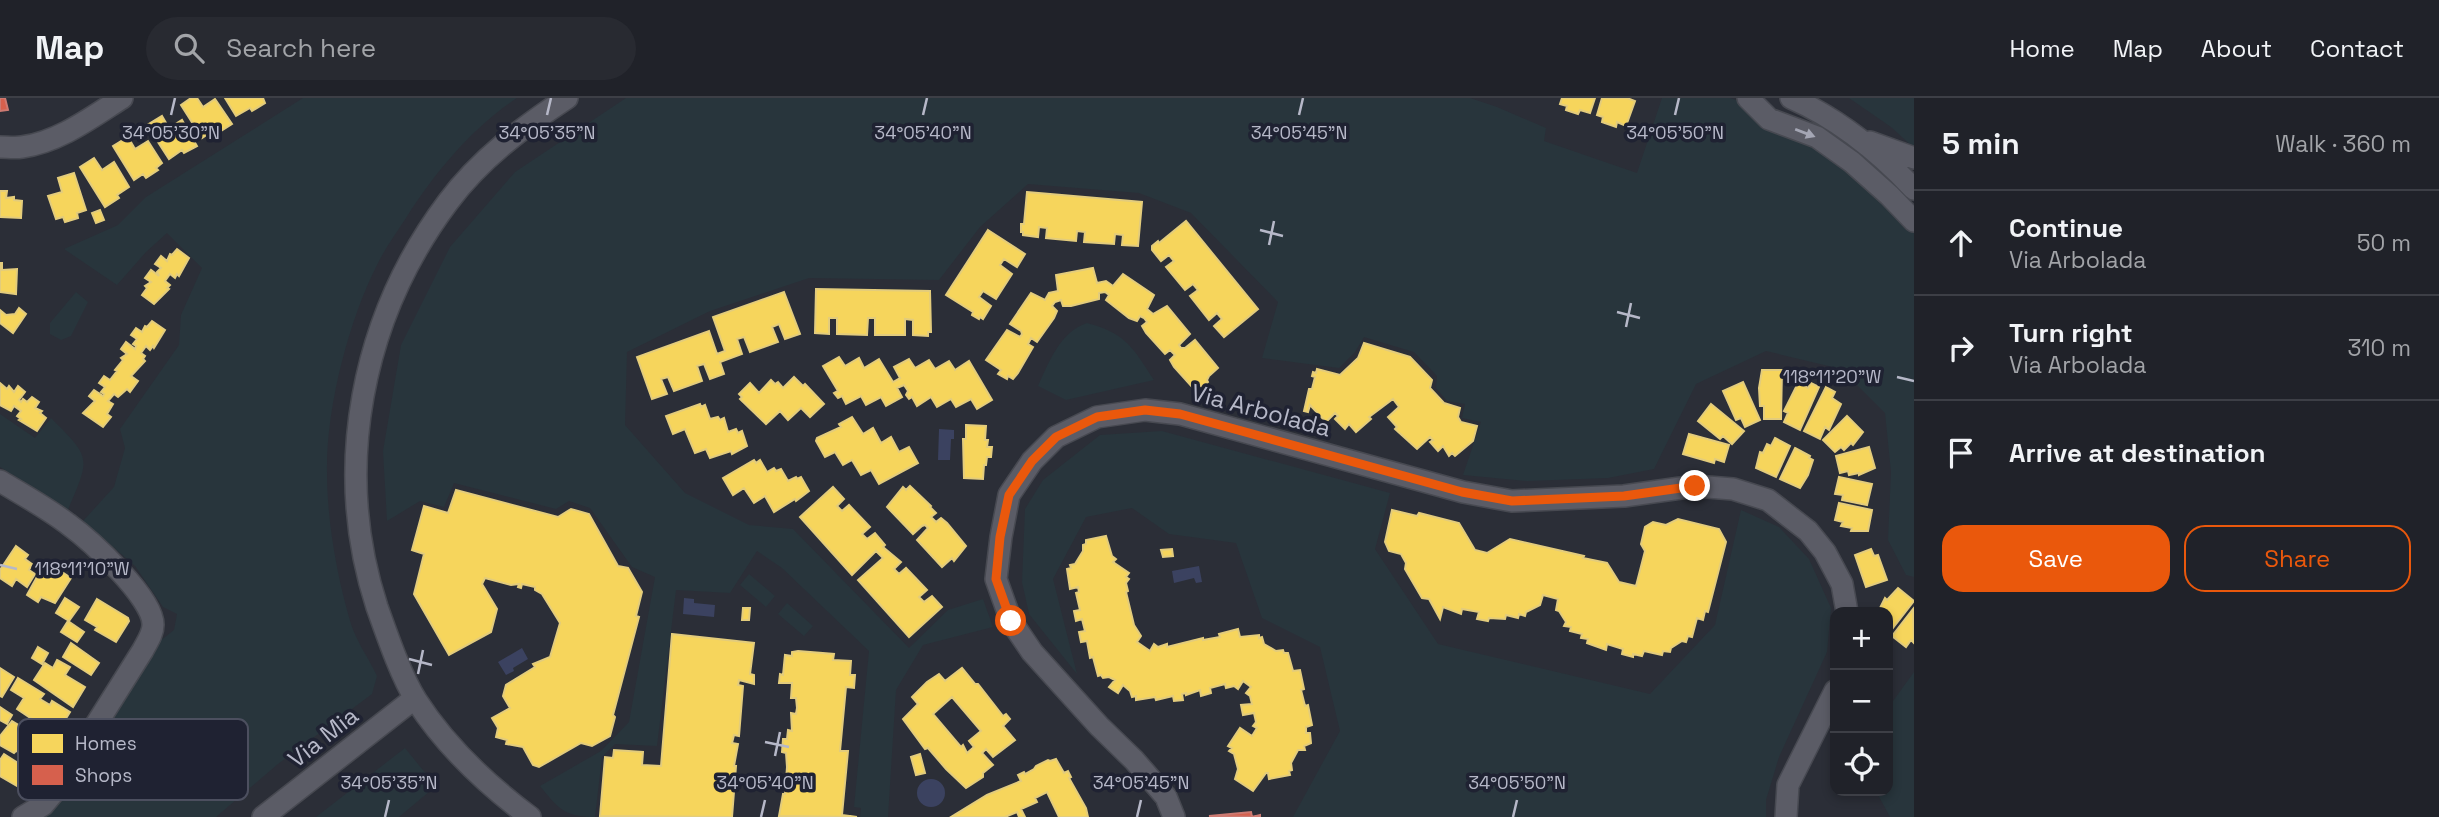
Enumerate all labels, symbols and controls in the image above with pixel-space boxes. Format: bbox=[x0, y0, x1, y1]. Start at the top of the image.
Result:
search box bbox=[146, 17, 636, 80]
text: Map bbox=[35, 27, 104, 69]
icon: search bbox=[170, 29, 208, 67]
text: Search here bbox=[226, 31, 376, 65]
text: Home bbox=[2009, 33, 2075, 64]
text: Map bbox=[2113, 33, 2163, 64]
text: About bbox=[2201, 33, 2272, 64]
text: Contact bbox=[2310, 33, 2404, 64]
text: 34°05'30"N bbox=[122, 121, 220, 144]
text: 34°05'35"N bbox=[498, 121, 596, 144]
text: 34°05'40"N bbox=[874, 121, 972, 144]
text: 34°05'45"N bbox=[1251, 121, 1347, 144]
text: 34°05'50"N bbox=[1626, 121, 1724, 144]
text: 5 min bbox=[1942, 124, 2020, 163]
one-way arrow bbox=[1795, 127, 1816, 138]
text: Walk · 360 m bbox=[2275, 129, 2411, 159]
text: Continue bbox=[2009, 211, 2123, 245]
icon: ahead bbox=[1942, 224, 1980, 262]
text: 50 m bbox=[2357, 228, 2411, 258]
text: Via Arbolada bbox=[2009, 245, 2146, 275]
text: Turn right bbox=[2009, 316, 2133, 350]
icon: right bbox=[1942, 329, 1980, 367]
text: 310 m bbox=[2347, 333, 2411, 363]
text: Via Arbolada bbox=[2009, 350, 2146, 380]
text: 118°11'20"W bbox=[1783, 365, 1881, 388]
street label: Via Arbolada bbox=[1188, 376, 1334, 444]
icon: arrive bbox=[1942, 434, 1980, 472]
text: Arrive at destination bbox=[2009, 436, 2266, 470]
route end bbox=[1679, 470, 1710, 501]
button: Save bbox=[1942, 525, 2170, 592]
button: Share bbox=[2184, 525, 2411, 592]
text: 118°11'10"W bbox=[34, 557, 130, 580]
route start bbox=[995, 605, 1026, 636]
map controls bbox=[1830, 607, 1893, 796]
button: + bbox=[1830, 607, 1893, 670]
button: − bbox=[1830, 670, 1893, 733]
street label: Via Mia bbox=[281, 700, 365, 774]
legend bbox=[18, 719, 248, 800]
text: Homes bbox=[75, 731, 137, 756]
button: locate bbox=[1830, 733, 1893, 796]
text: Shops bbox=[75, 763, 132, 788]
text: 34°05'35"N bbox=[340, 771, 438, 794]
text: 34°05'40"N bbox=[716, 771, 814, 794]
text: 34°05'45"N bbox=[1093, 771, 1189, 794]
text: 34°05'50"N bbox=[1468, 771, 1566, 794]

